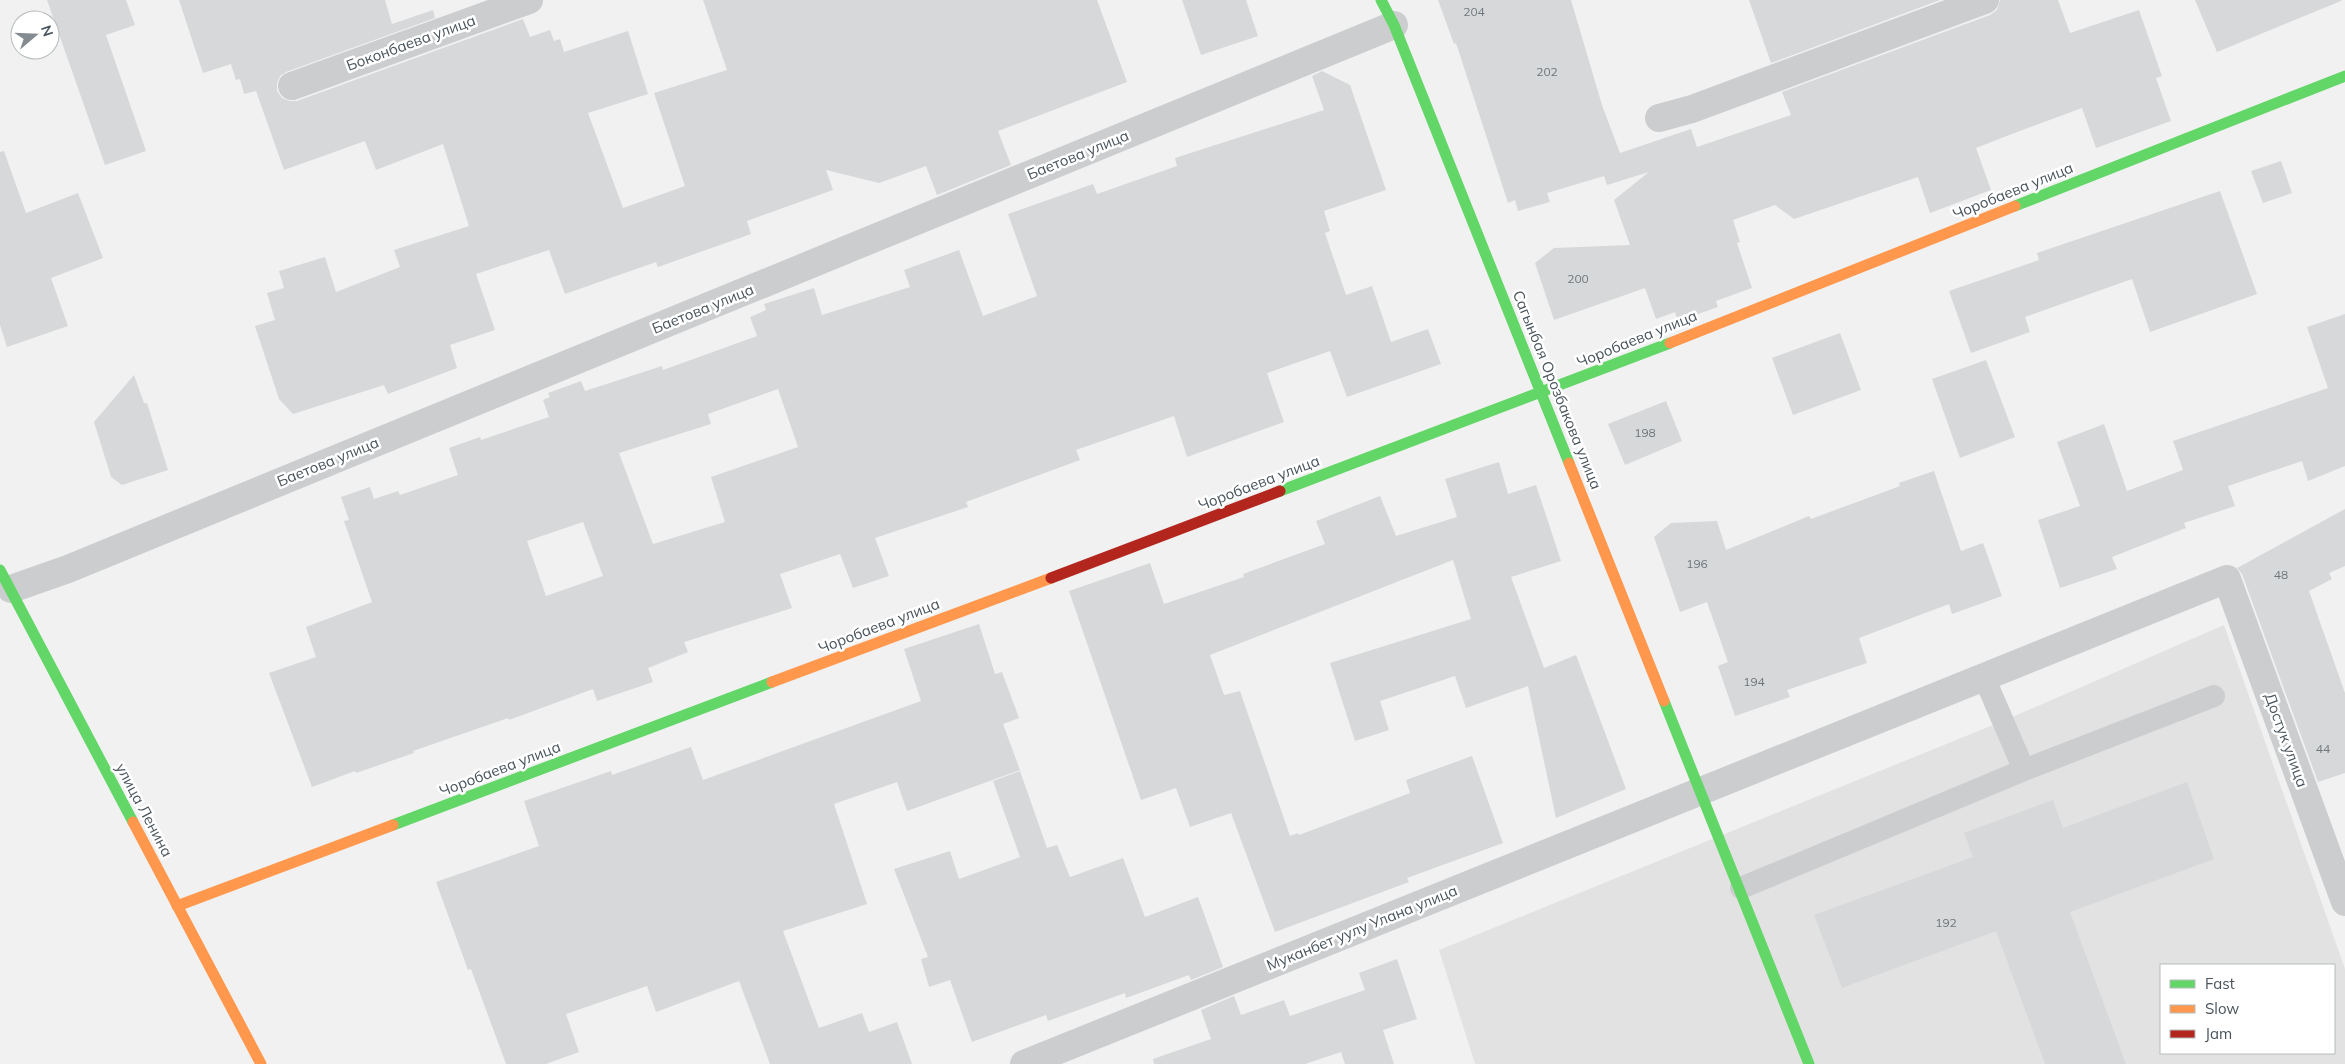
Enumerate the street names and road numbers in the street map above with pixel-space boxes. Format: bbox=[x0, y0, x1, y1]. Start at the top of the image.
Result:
street label: Боконбаева улица bbox=[344, 10, 478, 75]
street label: Баетова улица bbox=[1024, 125, 1132, 184]
street label: Чоробаева улица bbox=[1950, 158, 2076, 223]
street label: Баетова улица bbox=[649, 279, 757, 338]
street label: Сагынбая Орозбакова улица bbox=[1509, 288, 1606, 492]
street label: Чоробаева улица bbox=[1574, 306, 1700, 371]
street label: Баетова улица bbox=[274, 432, 382, 491]
street label: Чоробаева улица bbox=[1196, 451, 1322, 514]
street label: Чоробаева улица bbox=[816, 594, 942, 657]
street label: Достук улица bbox=[2261, 690, 2312, 790]
street label: Чоробаева улица bbox=[437, 737, 563, 800]
street label: улица Ленина bbox=[112, 760, 177, 860]
street label: Муканбет уулу Улана улица bbox=[1264, 881, 1460, 975]

